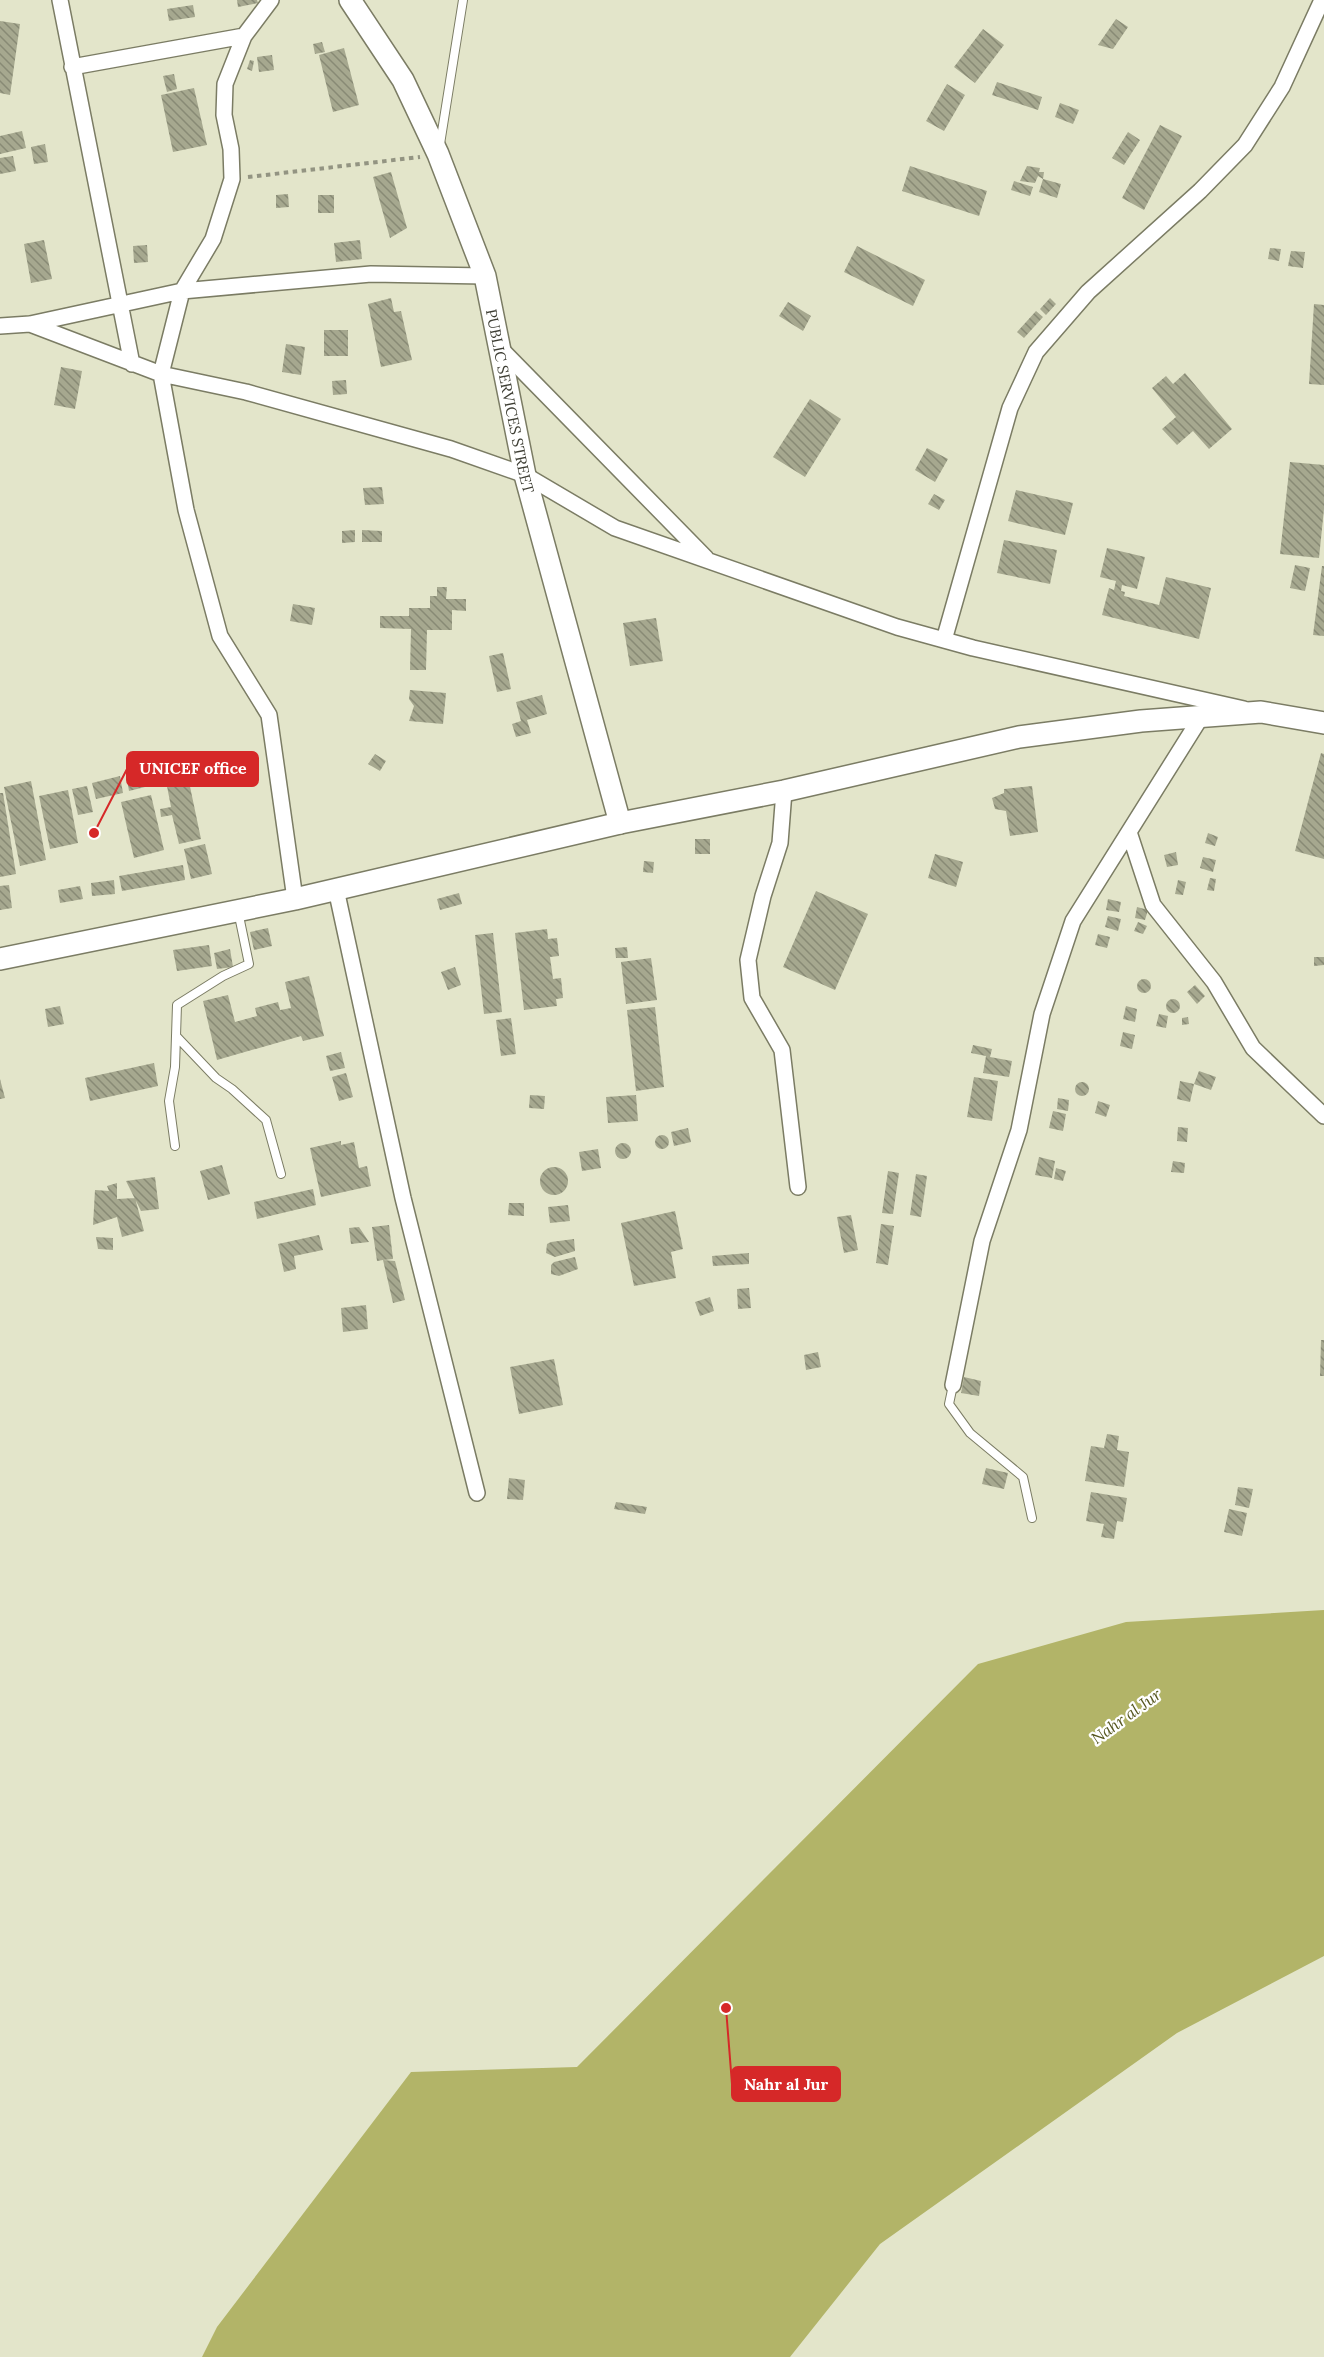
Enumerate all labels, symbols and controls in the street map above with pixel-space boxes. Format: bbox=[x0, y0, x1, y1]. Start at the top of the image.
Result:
street label: PUBLIC SERVICES STREET bbox=[482, 307, 539, 496]
callout: UNICEF office bbox=[127, 752, 258, 786]
text: UNICEF office bbox=[139, 758, 247, 778]
water label: Nahr al Jur bbox=[1087, 1684, 1165, 1748]
callout: Nahr al Jur bbox=[732, 2067, 840, 2101]
text: Nahr al Jur bbox=[744, 2074, 828, 2094]

